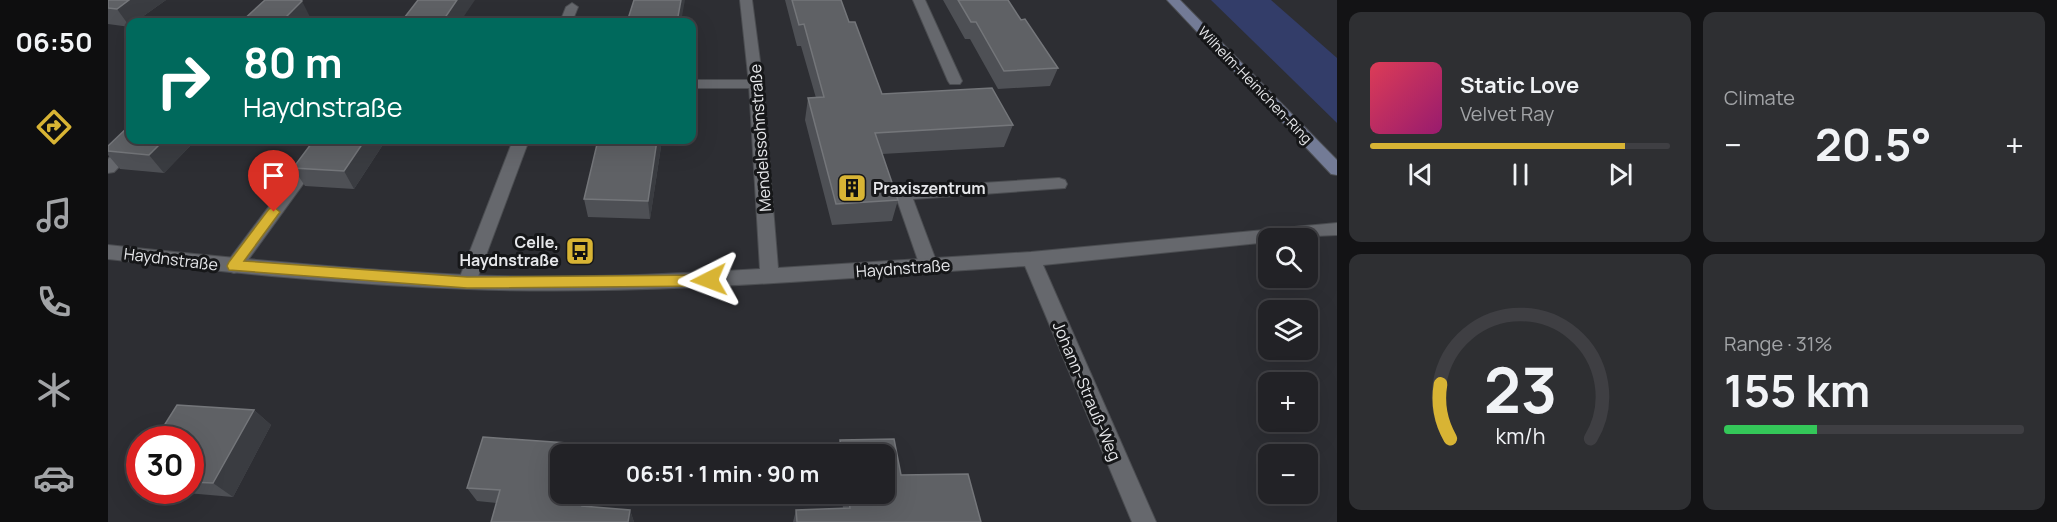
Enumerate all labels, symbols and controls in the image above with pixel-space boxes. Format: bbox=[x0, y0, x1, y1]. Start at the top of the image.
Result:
street label: Wilhelm-Heinichen-Ring bbox=[1194, 22, 1317, 148]
text: 06:50 bbox=[15, 23, 93, 60]
text: 80 m bbox=[243, 33, 343, 91]
icon: right bbox=[144, 42, 222, 120]
street label: Mendelssohnstraße bbox=[744, 63, 776, 213]
text: Static Love bbox=[1460, 70, 1579, 100]
text: Climate bbox=[1724, 84, 1795, 111]
text: Haydnstraße bbox=[243, 88, 403, 125]
text: Velvet Ray bbox=[1460, 100, 1554, 127]
icon: directions bbox=[33, 106, 75, 148]
text: 20.5° bbox=[1815, 113, 1932, 175]
text: − bbox=[1724, 122, 1742, 167]
text: + bbox=[2005, 122, 2024, 167]
pin bbox=[248, 150, 299, 212]
icon: previous bbox=[1404, 158, 1437, 191]
icon: pause bbox=[1504, 158, 1537, 191]
icon: next bbox=[1604, 158, 1637, 191]
icon: arrive bbox=[257, 159, 290, 192]
building icon: Praxiszentrum bbox=[836, 172, 868, 204]
place label: Praxiszentrum bbox=[873, 177, 986, 199]
icon: music bbox=[33, 194, 75, 236]
map controls bbox=[1258, 228, 1318, 504]
button: search bbox=[1258, 228, 1318, 288]
place label: Celle, Haydnstraße bbox=[459, 231, 559, 271]
bus stop icon: Celle, Haydnstraße bbox=[564, 235, 596, 267]
street label: Haydnstraße bbox=[123, 242, 219, 276]
position arrow bbox=[677, 248, 741, 312]
street label: Haydnstraße bbox=[855, 254, 951, 282]
icon: phone bbox=[33, 281, 75, 323]
button: layers bbox=[1258, 300, 1318, 360]
street label: Johann-Strauß-Weg bbox=[1048, 318, 1126, 464]
text: Range · 31% bbox=[1724, 330, 1833, 357]
text: 23 bbox=[1483, 346, 1557, 432]
text: 155 km bbox=[1724, 359, 1870, 421]
icon: climate bbox=[33, 369, 75, 411]
button: + bbox=[1258, 372, 1318, 432]
text: km/h bbox=[1495, 421, 1545, 450]
speed limit sign: 30 bbox=[126, 426, 204, 504]
button: − bbox=[1258, 444, 1318, 504]
icon: car bbox=[33, 457, 75, 499]
text: 06:51 · 1 min · 90 m bbox=[626, 459, 819, 489]

